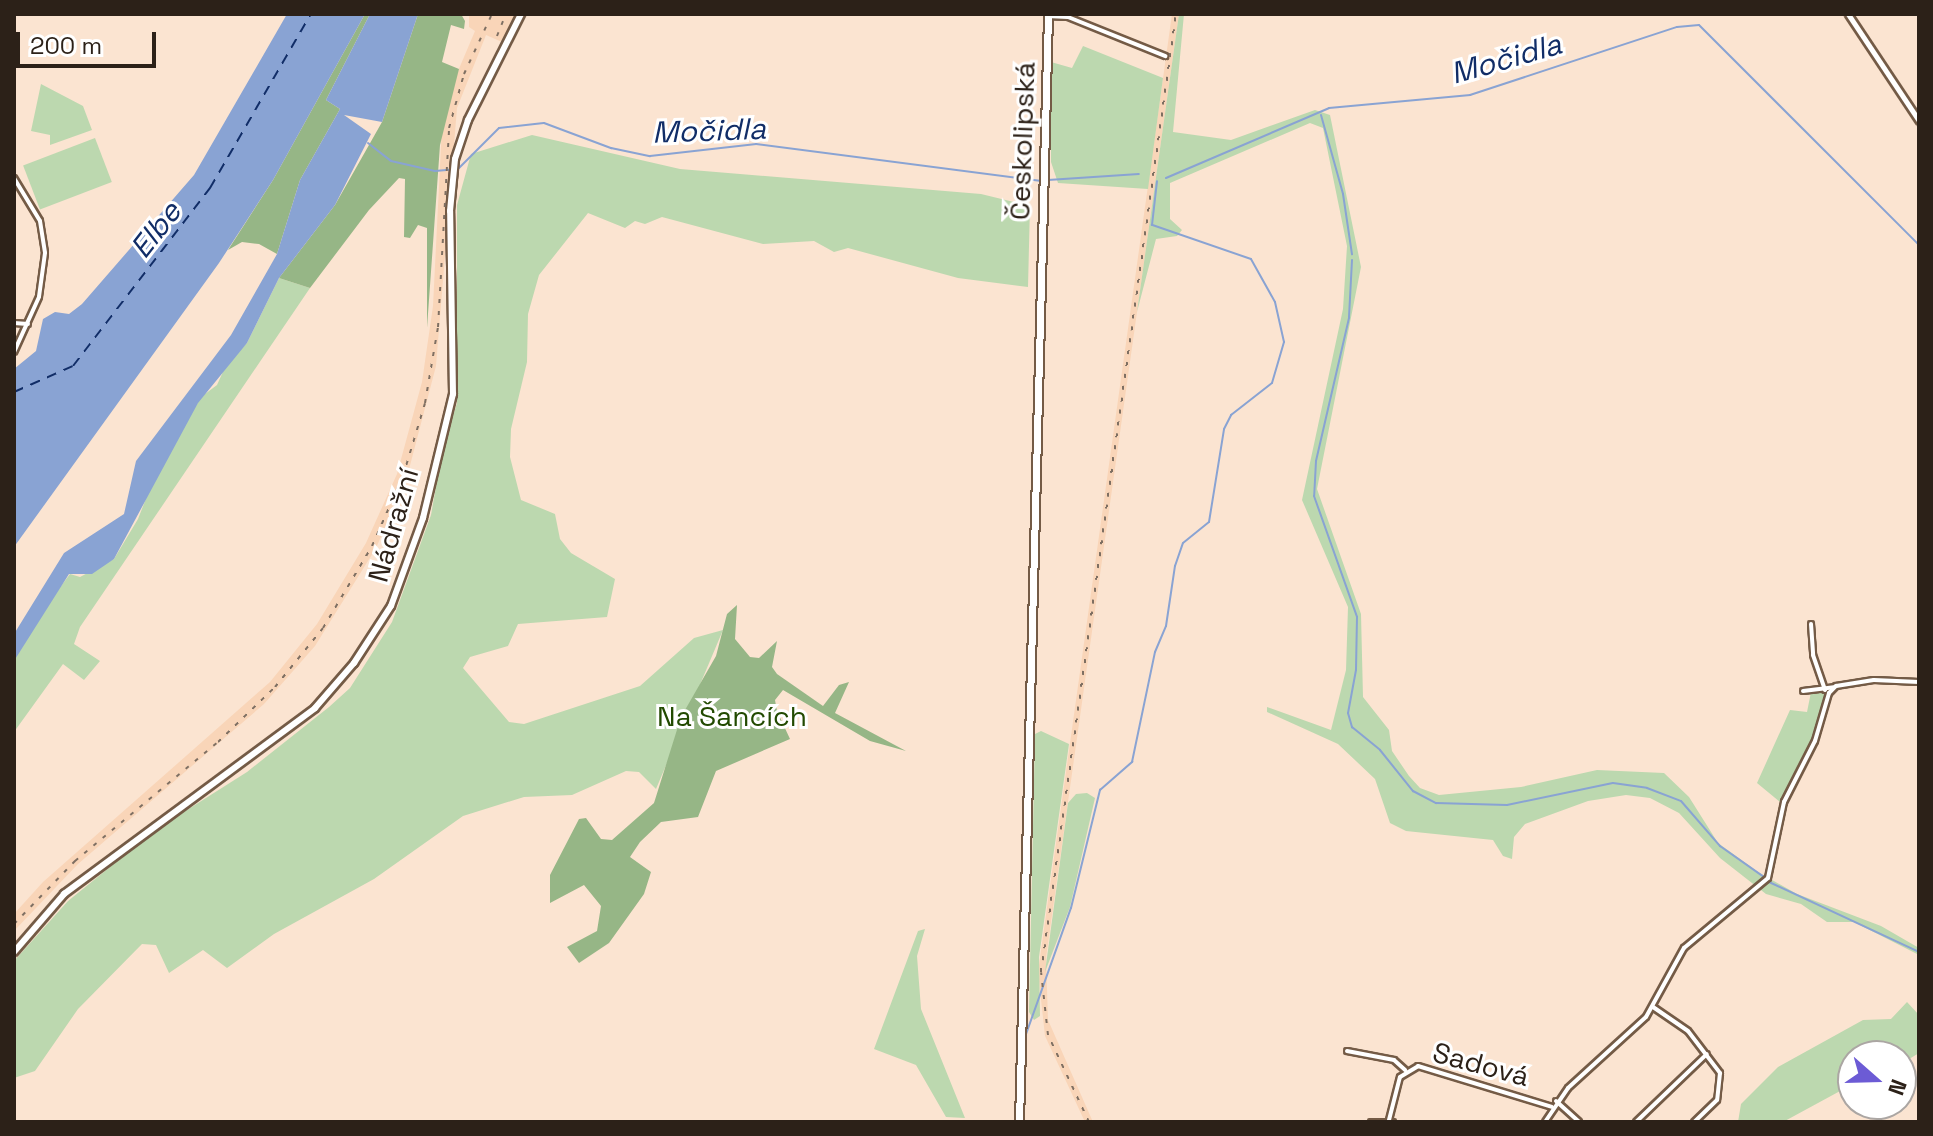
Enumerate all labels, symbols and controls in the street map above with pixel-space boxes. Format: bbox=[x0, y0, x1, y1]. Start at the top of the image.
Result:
scale bar bbox=[20, 16, 160, 66]
water label: Močidla bbox=[1446, 26, 1566, 92]
text: 200 m bbox=[30, 30, 102, 61]
street label: Českolipská bbox=[1002, 61, 1042, 221]
water label: Močidla bbox=[652, 111, 766, 151]
water label: Elbe bbox=[123, 195, 189, 265]
street label: Nádražní bbox=[361, 464, 425, 586]
park label: Na Šancích bbox=[657, 699, 807, 733]
street label: Sadová bbox=[1429, 1035, 1533, 1093]
north arrow bbox=[1837, 1040, 1917, 1120]
text: N bbox=[1882, 1076, 1913, 1099]

